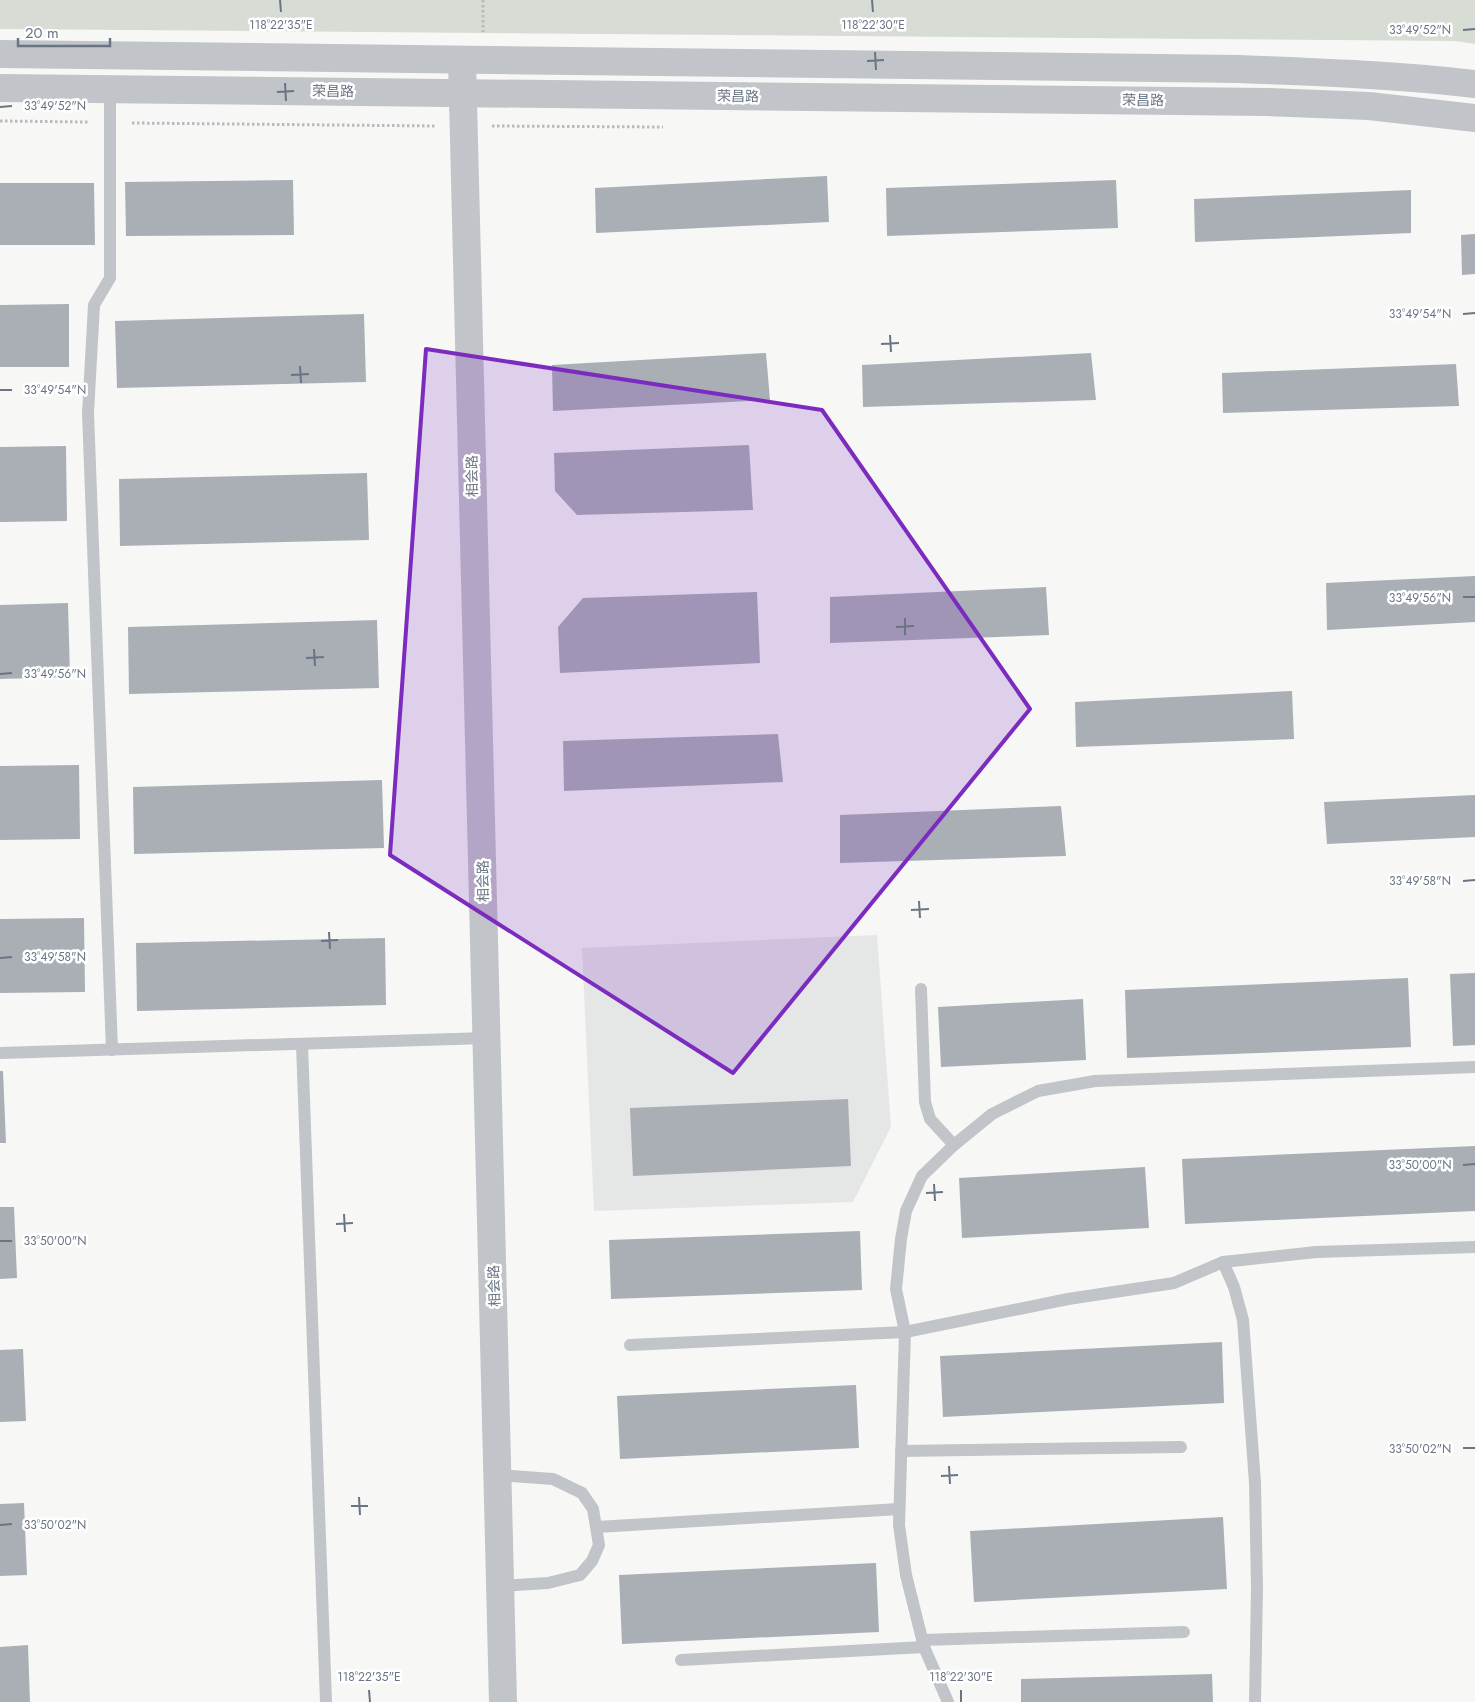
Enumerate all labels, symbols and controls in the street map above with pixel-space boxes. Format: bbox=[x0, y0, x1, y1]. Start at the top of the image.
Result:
scale bar bbox=[18, 15, 110, 47]
text: 118°22'35"E bbox=[249, 16, 313, 34]
text: 118°22'30"E bbox=[841, 16, 905, 34]
text: 33°49'52"N bbox=[1389, 21, 1451, 39]
text: 20 m bbox=[25, 22, 59, 44]
street label: 荣昌路 bbox=[312, 81, 354, 101]
street label: 荣昌路 bbox=[717, 86, 759, 106]
street label: 荣昌路 bbox=[1122, 90, 1164, 110]
text: 33°49'52"N bbox=[24, 97, 86, 115]
text: 33°49'54"N bbox=[1389, 305, 1451, 323]
text: 33°49'54"N bbox=[24, 381, 86, 399]
street label: 相会路 bbox=[462, 455, 482, 497]
text: 33°49'56"N bbox=[1389, 589, 1451, 607]
text: 33°49'56"N bbox=[24, 665, 86, 683]
street label: 相会路 bbox=[473, 860, 493, 902]
text: 33°49'58"N bbox=[1389, 872, 1451, 890]
text: 33°49'58"N bbox=[24, 948, 86, 966]
text: 33°50'00"N bbox=[1388, 1156, 1452, 1174]
text: 33°50'00"N bbox=[23, 1232, 87, 1250]
street label: 相会路 bbox=[483, 1265, 505, 1307]
text: 33°50'02"N bbox=[1389, 1440, 1451, 1458]
text: 33°50'02"N bbox=[24, 1516, 86, 1534]
text: 118°22'35"E bbox=[337, 1668, 401, 1686]
text: 118°22'30"E bbox=[929, 1668, 993, 1686]

